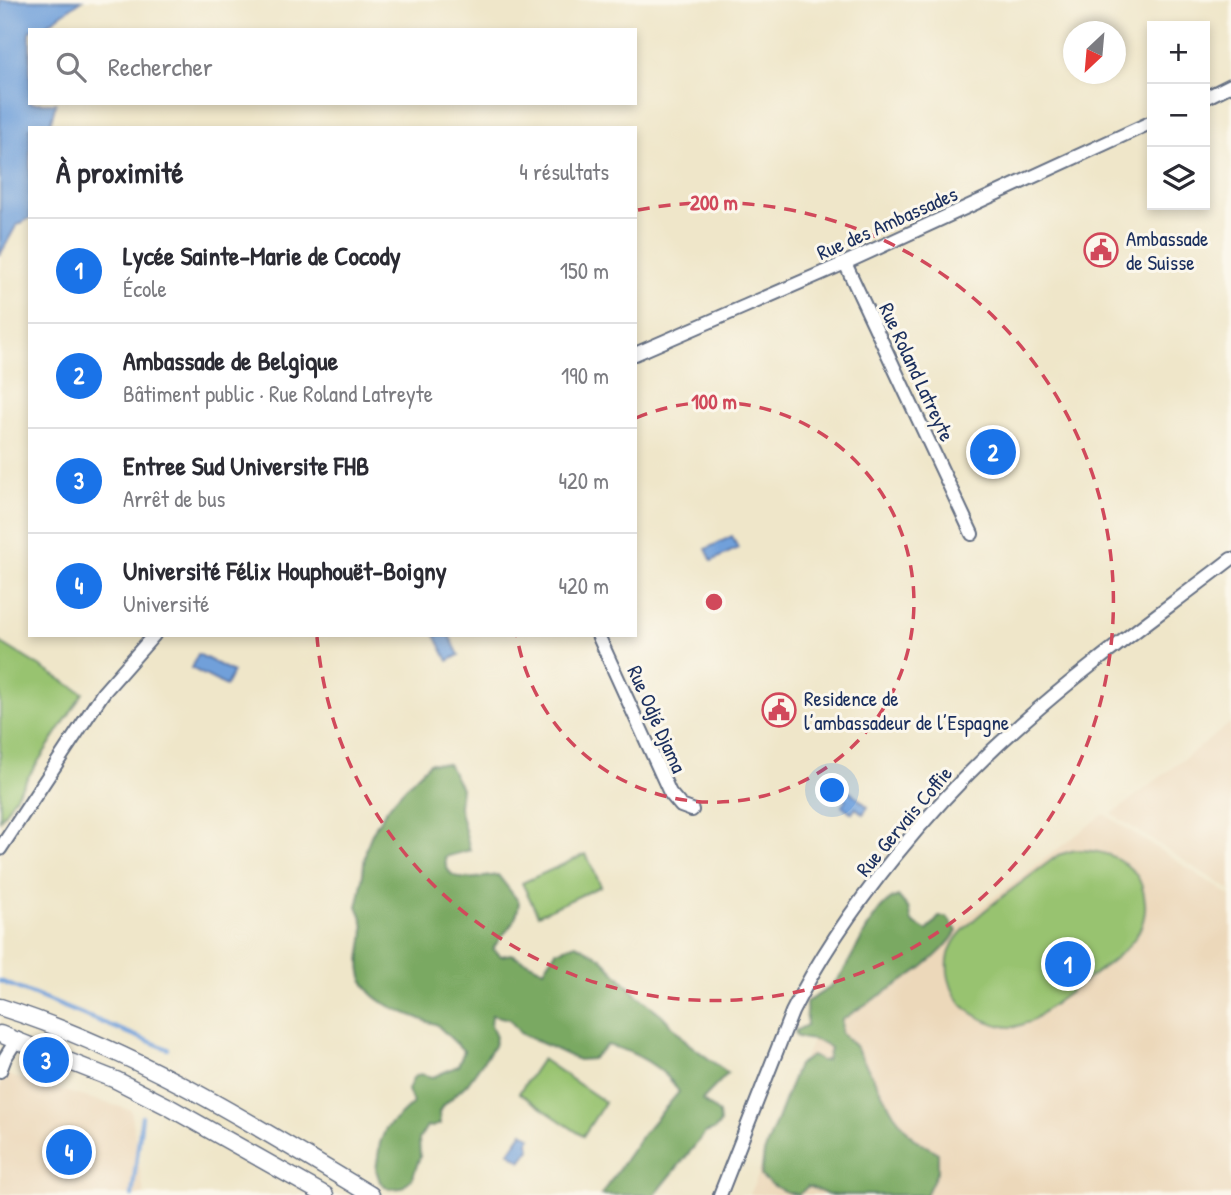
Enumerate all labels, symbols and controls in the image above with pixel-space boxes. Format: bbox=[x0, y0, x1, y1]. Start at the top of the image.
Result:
north arrow bbox=[1063, 21, 1126, 84]
map controls bbox=[1147, 21, 1210, 210]
button: + bbox=[1147, 21, 1210, 84]
search box bbox=[28, 28, 637, 105]
icon: search bbox=[52, 48, 90, 86]
text: Rechercher bbox=[108, 49, 213, 84]
button: − bbox=[1147, 84, 1210, 147]
button: layers bbox=[1147, 147, 1210, 210]
text: À proximité bbox=[56, 152, 184, 192]
text: 4 résultats bbox=[519, 156, 609, 187]
street label: Rue des Ambassades bbox=[812, 179, 962, 267]
text: 200 m bbox=[690, 188, 738, 217]
place label: Ambassade de Suisse bbox=[1126, 224, 1208, 277]
public building icon: Ambassade de Suisse bbox=[1082, 231, 1120, 269]
text: Lycée Sainte-Marie de Cocody bbox=[123, 238, 401, 273]
text: 1 bbox=[75, 255, 83, 286]
text: 150 m bbox=[560, 255, 609, 286]
text: École bbox=[123, 273, 167, 304]
street label: Rue Roland Latreyte bbox=[872, 298, 962, 446]
text: Ambassade de Belgique bbox=[123, 343, 338, 378]
text: 2 bbox=[74, 360, 84, 391]
text: 190 m bbox=[561, 360, 609, 391]
text: Bâtiment public · Rue Roland Latreyte bbox=[123, 378, 433, 409]
text: 100 m bbox=[691, 387, 737, 416]
pin: 2 bbox=[970, 426, 1016, 478]
text: Entree Sud Universite FHB bbox=[123, 448, 369, 483]
text: 3 bbox=[74, 465, 84, 496]
text: 420 m bbox=[558, 465, 609, 496]
text: Arrêt de bus bbox=[123, 483, 225, 514]
text: Université Félix Houphouët-Boigny bbox=[123, 553, 447, 588]
text: 4 bbox=[75, 570, 83, 601]
text: 420 m bbox=[558, 570, 609, 601]
text: Université bbox=[123, 588, 209, 619]
centre of rings bbox=[702, 590, 726, 614]
street label: Rue Odjé Djama bbox=[620, 661, 694, 777]
place label: Residence de l’ambassadeur de l’Espagne bbox=[804, 684, 1009, 737]
public building icon: Residence de l’ambassadeur de l’Espagne bbox=[760, 691, 798, 729]
street label: Rue Gervais Coffie bbox=[849, 760, 959, 882]
your location bbox=[815, 773, 849, 807]
pin: 1 bbox=[1045, 938, 1091, 990]
pin: 3 bbox=[23, 1034, 69, 1086]
pin: 4 bbox=[46, 1126, 92, 1178]

